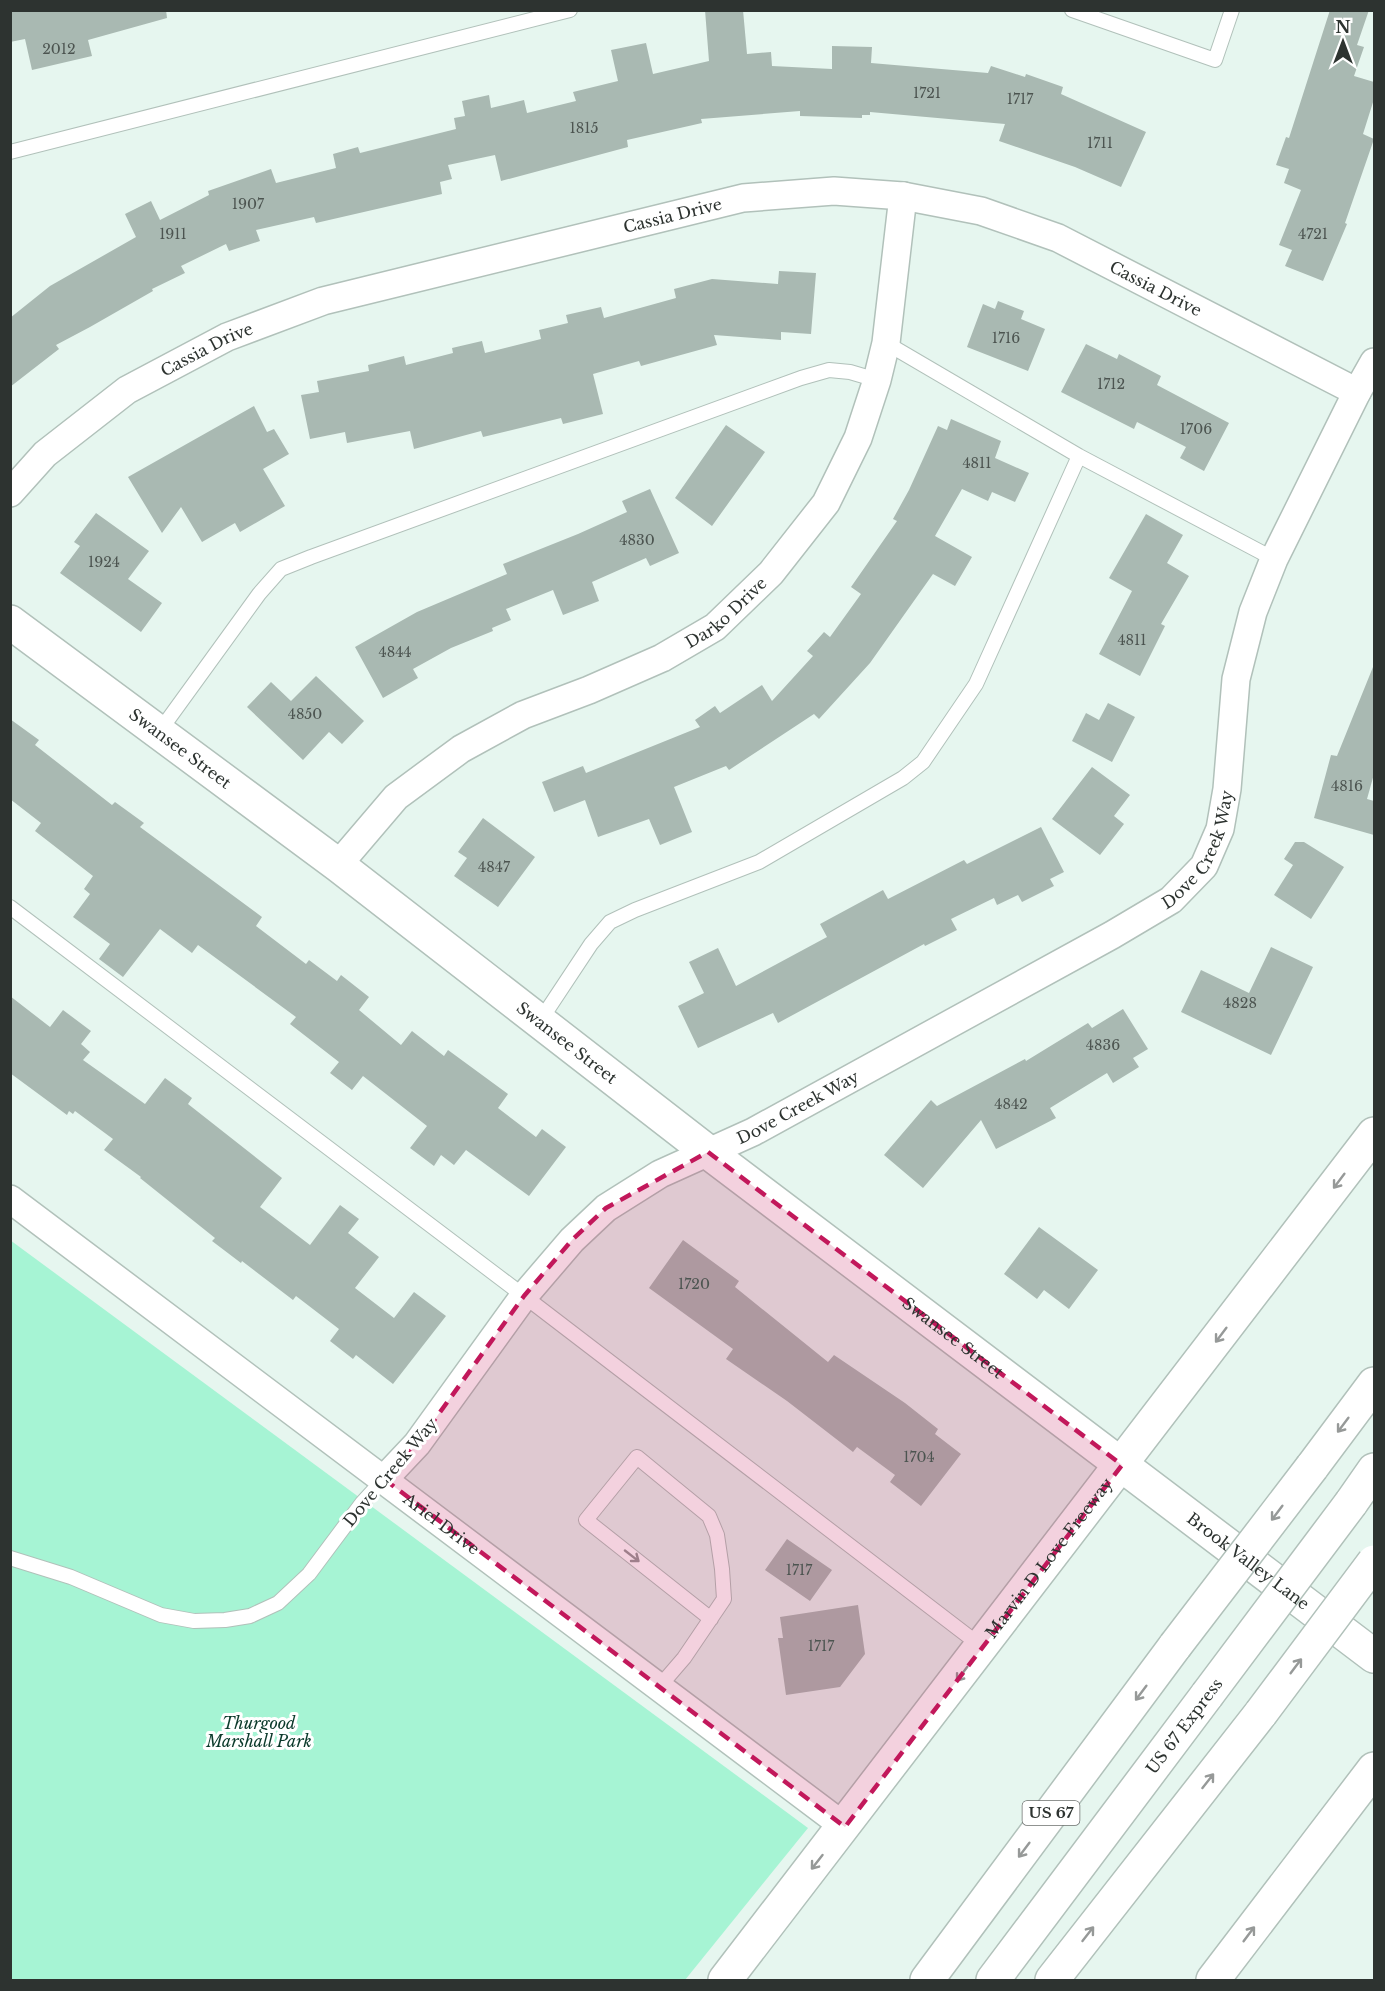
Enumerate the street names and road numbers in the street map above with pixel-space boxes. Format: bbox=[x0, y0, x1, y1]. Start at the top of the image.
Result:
street label: Cassia Drive bbox=[621, 194, 724, 237]
street label: Cassia Drive bbox=[1106, 256, 1205, 320]
street label: Cassia Drive bbox=[157, 318, 256, 380]
street label: Darko Drive bbox=[682, 573, 771, 652]
street label: Swansee Street bbox=[125, 704, 235, 793]
street label: Dove Creek Way bbox=[1158, 788, 1237, 913]
street label: Swansee Street bbox=[513, 997, 621, 1088]
street label: Dove Creek Way bbox=[733, 1066, 863, 1148]
street label: Swansee Street bbox=[899, 1293, 1008, 1382]
street label: Dove Creek Way bbox=[339, 1413, 442, 1530]
street label: Marvin D Love Freeway bbox=[981, 1473, 1117, 1642]
street label: Ariel Drive bbox=[399, 1488, 484, 1559]
street label: Brook Valley Lane bbox=[1183, 1508, 1314, 1614]
street label: US 67 Express bbox=[1141, 1674, 1227, 1778]
road number: US 67 bbox=[1022, 1801, 1080, 1825]

